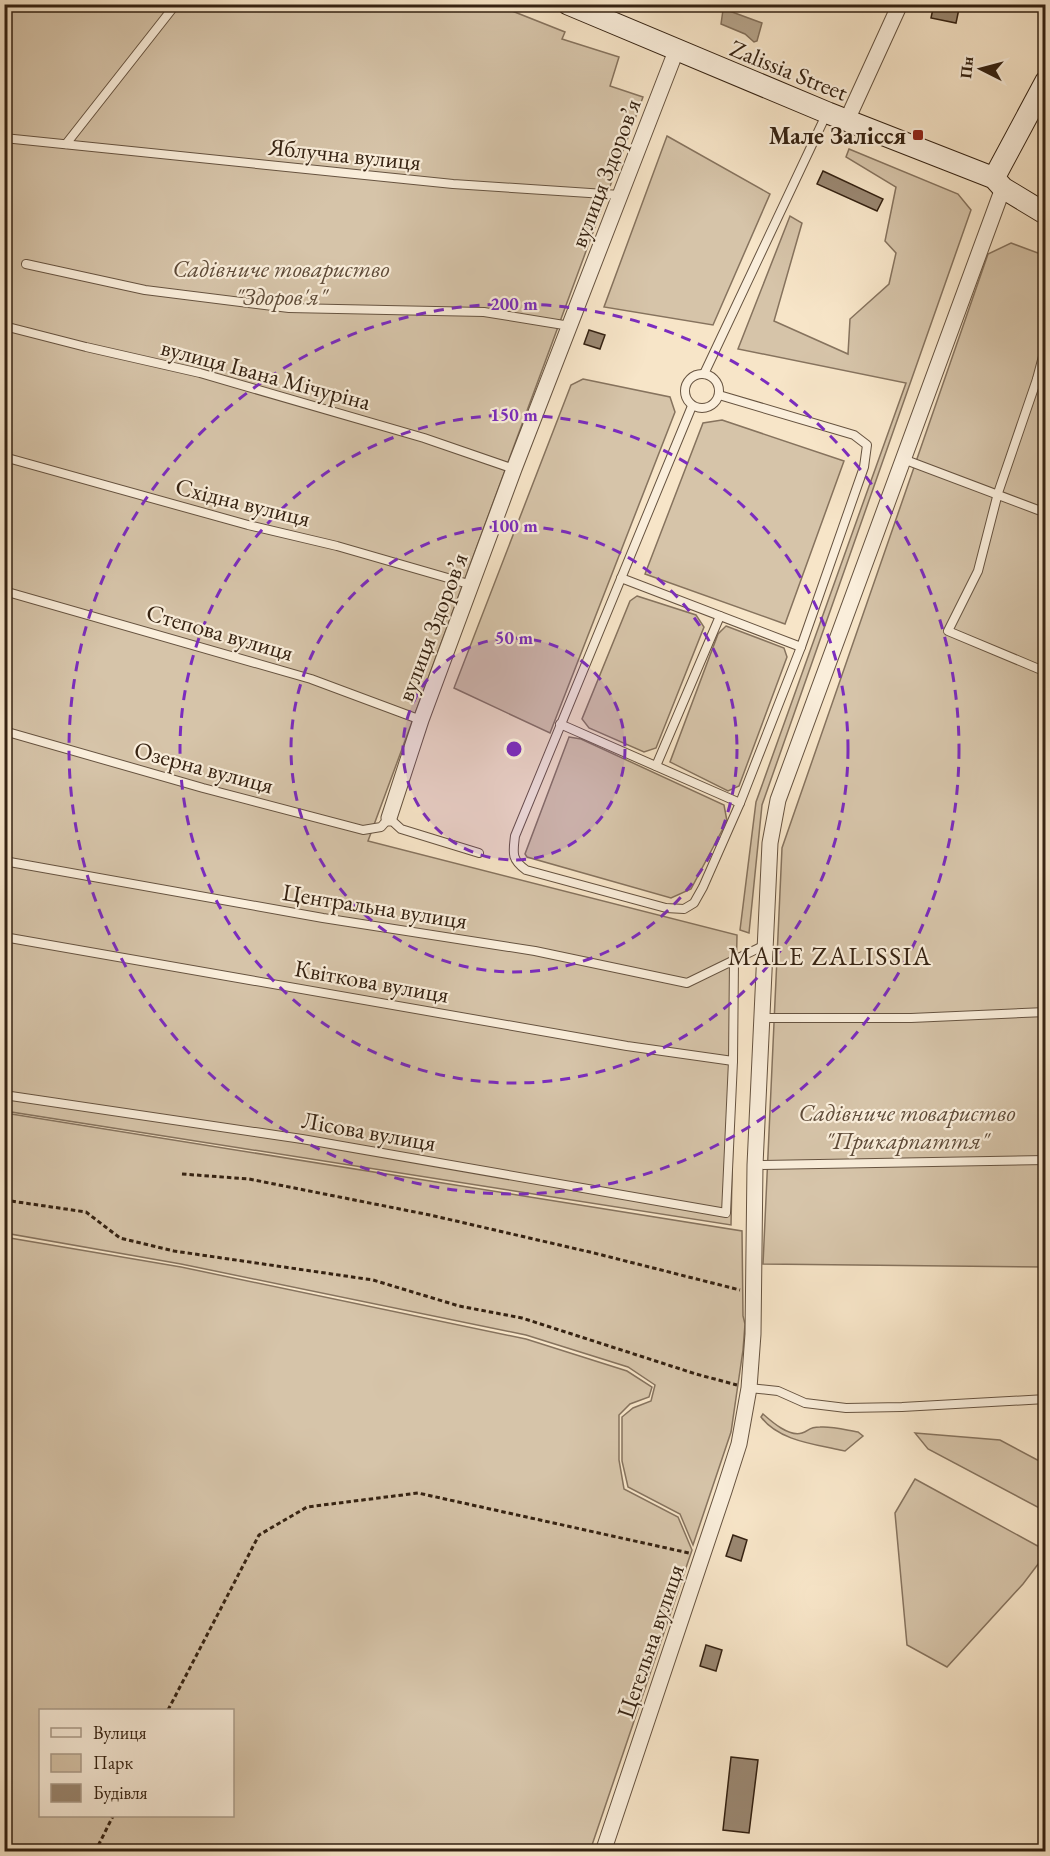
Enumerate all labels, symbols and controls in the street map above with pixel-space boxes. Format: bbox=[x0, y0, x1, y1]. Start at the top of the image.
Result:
street label: Zalissia Street bbox=[726, 32, 853, 108]
north arrow bbox=[951, 39, 1011, 99]
text: Пн bbox=[955, 56, 978, 79]
street label: вулиця Здоровʼя bbox=[562, 94, 648, 252]
place label: Мале Залісся bbox=[769, 120, 906, 151]
marker: Мале Залісся bbox=[911, 128, 925, 142]
street label: Яблучна вулиця bbox=[266, 130, 423, 177]
park label: Садівниче товариство "Здоров'я" bbox=[172, 253, 390, 312]
text: 200 m bbox=[490, 292, 538, 315]
street label: вулиця Івана Мічуріна bbox=[158, 331, 375, 417]
text: 150 m bbox=[490, 403, 538, 426]
street label: Східна вулиця bbox=[172, 470, 314, 534]
text: 100 m bbox=[490, 514, 538, 537]
street label: вулиця Здоровʼя bbox=[389, 548, 475, 706]
street label: Степова вулиця bbox=[143, 596, 297, 668]
text: 50 m bbox=[495, 626, 533, 649]
street label: Озерна вулиця bbox=[131, 733, 277, 801]
centre of rings bbox=[504, 739, 524, 759]
street label: Центральна вулиця bbox=[280, 876, 470, 936]
district label: MALE ZALISSIA bbox=[728, 939, 932, 973]
street label: Квіткова вулиця bbox=[292, 952, 452, 1010]
park label: Садівниче товариство "Прикарпаття" bbox=[798, 1097, 1016, 1156]
street label: Лісова вулиця bbox=[300, 1104, 439, 1158]
street label: Цегельна вулиця bbox=[609, 1560, 691, 1722]
legend bbox=[39, 1709, 234, 1817]
text: Вулиця bbox=[93, 1721, 146, 1744]
text: Парк bbox=[93, 1751, 133, 1774]
text: Будівля bbox=[93, 1781, 148, 1804]

